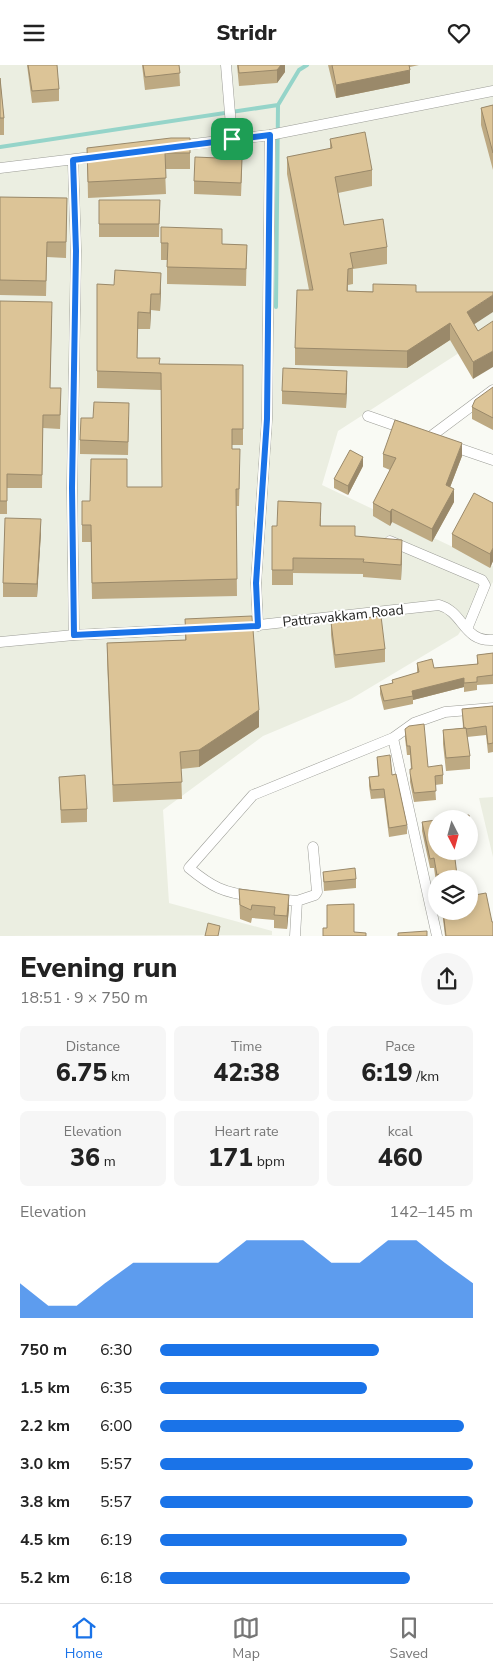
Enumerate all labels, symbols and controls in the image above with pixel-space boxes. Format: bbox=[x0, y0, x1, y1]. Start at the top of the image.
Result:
text: Stridr bbox=[216, 18, 277, 48]
icon: menu bbox=[20, 19, 48, 47]
icon: heart bbox=[445, 19, 473, 47]
pin bbox=[211, 118, 253, 160]
icon: arrive bbox=[218, 125, 246, 153]
street label: Pattravakkam Road bbox=[281, 600, 405, 632]
north arrow bbox=[428, 810, 478, 860]
map controls bbox=[428, 810, 478, 920]
button: layers bbox=[428, 870, 478, 920]
text: Evening run bbox=[20, 949, 177, 987]
button: share bbox=[421, 953, 473, 1005]
text: 18:51 · 9 × 750 m bbox=[20, 987, 148, 1009]
text: Distance bbox=[66, 1037, 120, 1056]
text: Time bbox=[231, 1037, 262, 1056]
text: Pace bbox=[385, 1037, 415, 1056]
text: 6.75 bbox=[56, 1056, 107, 1090]
text: 42:38 bbox=[213, 1056, 280, 1090]
text: 6:19 bbox=[361, 1056, 413, 1090]
text: km bbox=[107, 1067, 130, 1086]
text: /km bbox=[413, 1067, 439, 1086]
text: Elevation bbox=[64, 1122, 122, 1141]
text: Heart rate bbox=[214, 1122, 279, 1141]
text: kcal bbox=[388, 1122, 413, 1141]
text: 36 bbox=[70, 1141, 100, 1175]
text: 171 bbox=[208, 1141, 253, 1175]
text: 460 bbox=[378, 1141, 423, 1175]
text: m bbox=[100, 1152, 116, 1171]
text: bpm bbox=[253, 1152, 285, 1171]
text: Elevation bbox=[20, 1201, 86, 1223]
text: 142–145 m bbox=[390, 1201, 473, 1223]
text: 750 m bbox=[20, 1339, 67, 1361]
text: 6:30 bbox=[100, 1339, 132, 1361]
text: 1.5 km bbox=[20, 1377, 70, 1399]
text: 6:35 bbox=[100, 1377, 132, 1399]
text: 2.2 km bbox=[20, 1415, 70, 1437]
text: 6:00 bbox=[100, 1415, 132, 1437]
text: 3.0 km bbox=[20, 1453, 70, 1475]
text: 5:57 bbox=[100, 1453, 132, 1475]
text: 3.8 km bbox=[20, 1491, 70, 1513]
text: 5:57 bbox=[100, 1491, 132, 1513]
text: 4.5 km bbox=[20, 1529, 70, 1551]
text: 6:19 bbox=[100, 1529, 132, 1551]
text: 5.2 km bbox=[20, 1567, 70, 1589]
text: 6:18 bbox=[100, 1567, 132, 1589]
tab: Home bbox=[65, 1614, 103, 1663]
tab: Map bbox=[232, 1614, 260, 1663]
tab: Saved bbox=[390, 1614, 428, 1663]

